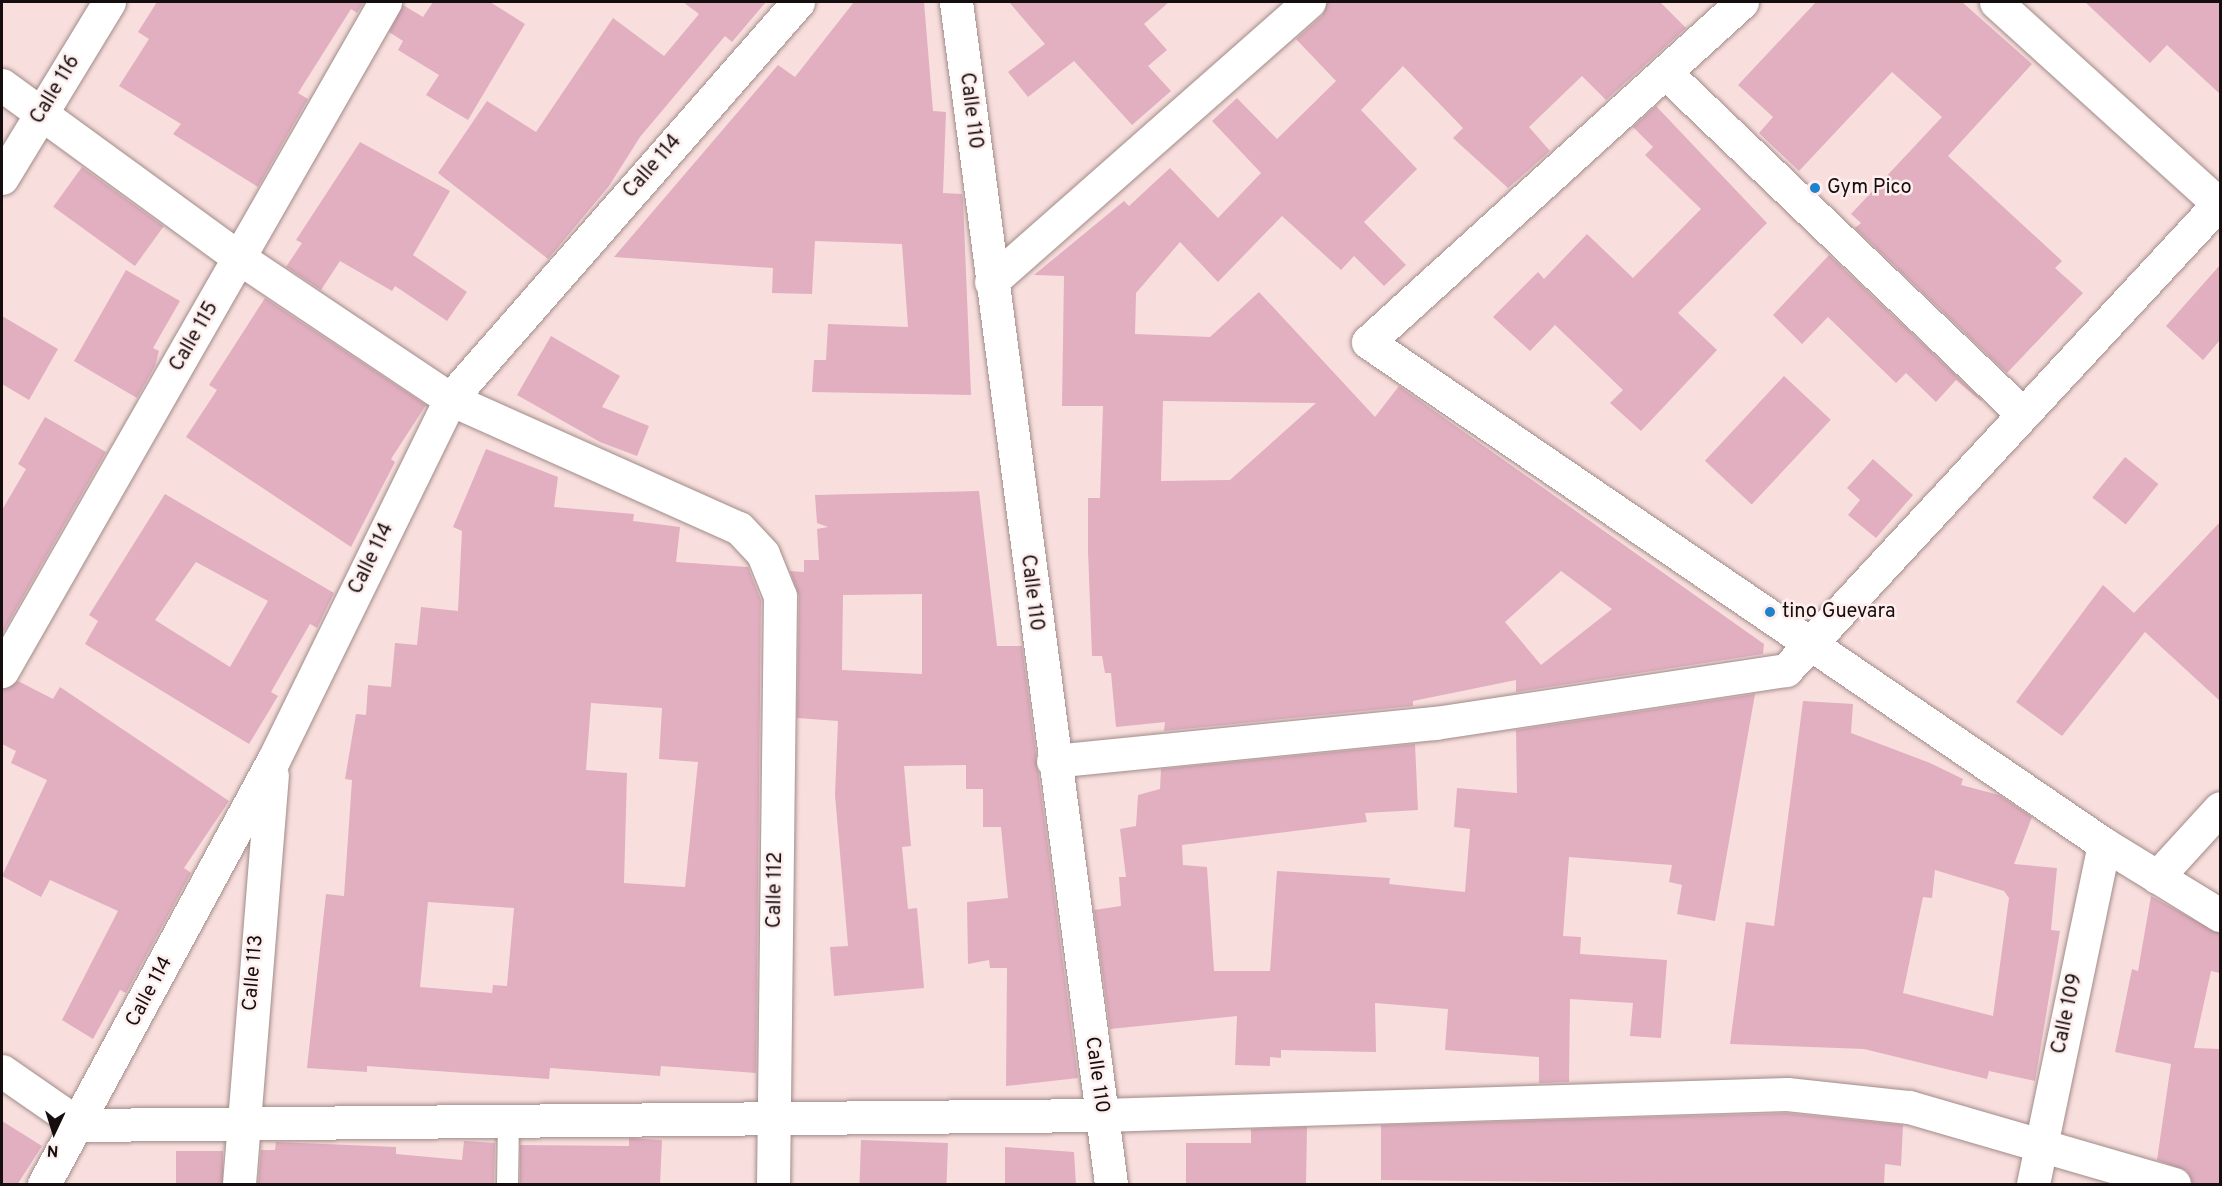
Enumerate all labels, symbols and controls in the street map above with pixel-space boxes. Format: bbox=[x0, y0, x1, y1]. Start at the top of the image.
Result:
street label: Calle 116 bbox=[26, 51, 86, 129]
street label: Calle 110 bbox=[953, 71, 987, 151]
street label: Calle 114 bbox=[619, 130, 687, 204]
place label: Gym Pico bbox=[1827, 176, 1912, 200]
marker: Gym Pico bbox=[1808, 181, 1822, 195]
street label: Calle 115 bbox=[165, 298, 225, 376]
street label: Calle 114 bbox=[344, 519, 400, 599]
street label: Calle 110 bbox=[1014, 553, 1048, 633]
place label: tino Guevara bbox=[1782, 600, 1895, 624]
marker: tino Guevara bbox=[1763, 605, 1777, 619]
street label: Calle 112 bbox=[763, 852, 789, 928]
street label: Calle 113 bbox=[239, 934, 269, 1012]
street label: Calle 114 bbox=[121, 953, 179, 1031]
street label: Calle 109 bbox=[2048, 972, 2088, 1056]
street label: Calle 110 bbox=[1079, 1035, 1113, 1115]
north arrow bbox=[24, 1102, 84, 1162]
text: N bbox=[46, 1140, 59, 1160]

